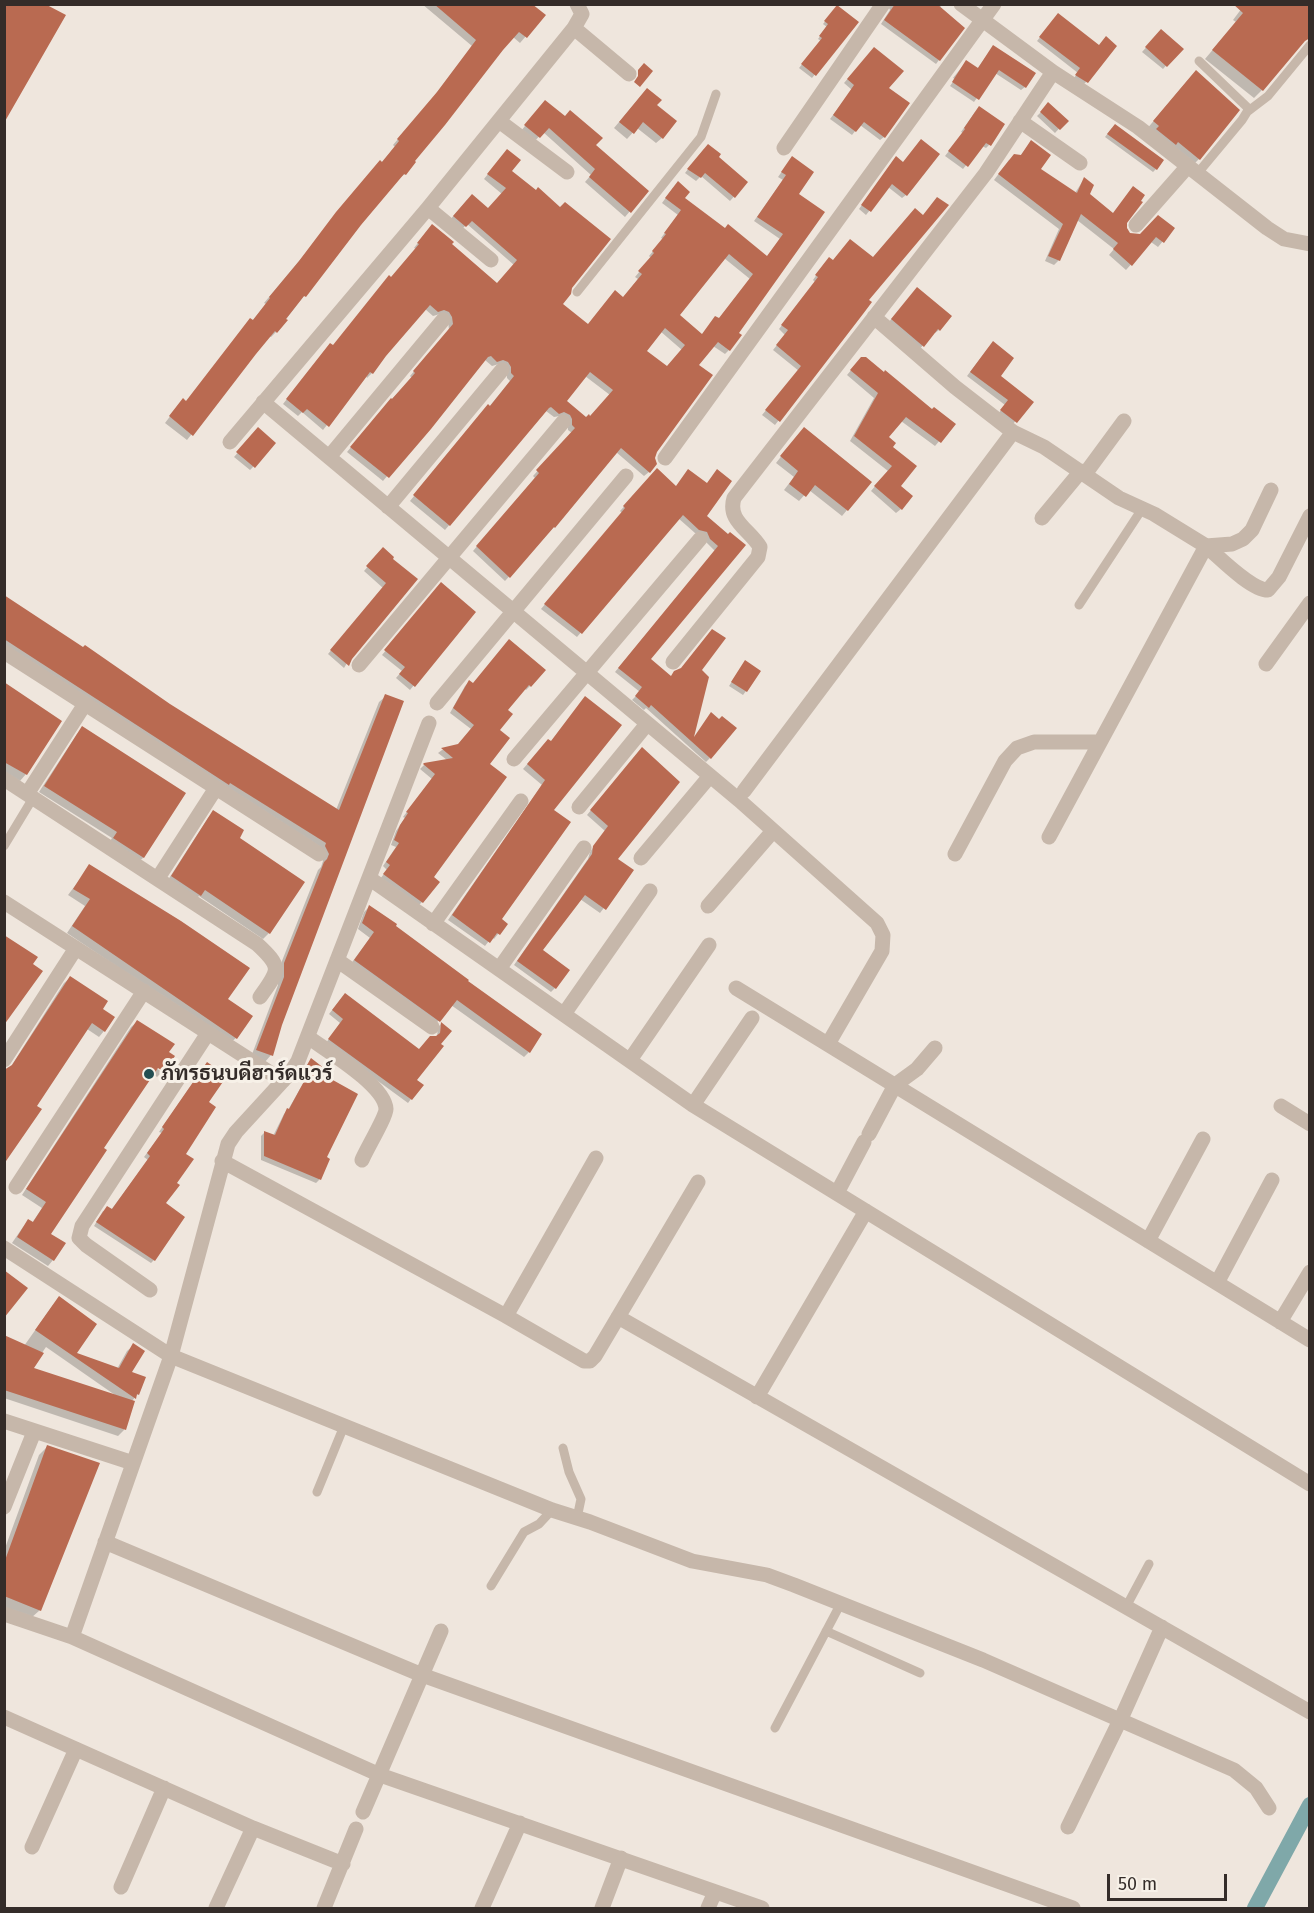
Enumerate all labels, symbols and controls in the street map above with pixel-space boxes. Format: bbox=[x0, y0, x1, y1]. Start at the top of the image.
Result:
place label: ภัทรธนบดีฮาร์ดแวร์ bbox=[161, 1061, 332, 1087]
marker: ภัทรธนบดีฮาร์ดแวร์ bbox=[142, 1067, 156, 1081]
scale bar bbox=[1110, 1862, 1230, 1900]
text: 50 m bbox=[1118, 1873, 1157, 1895]

